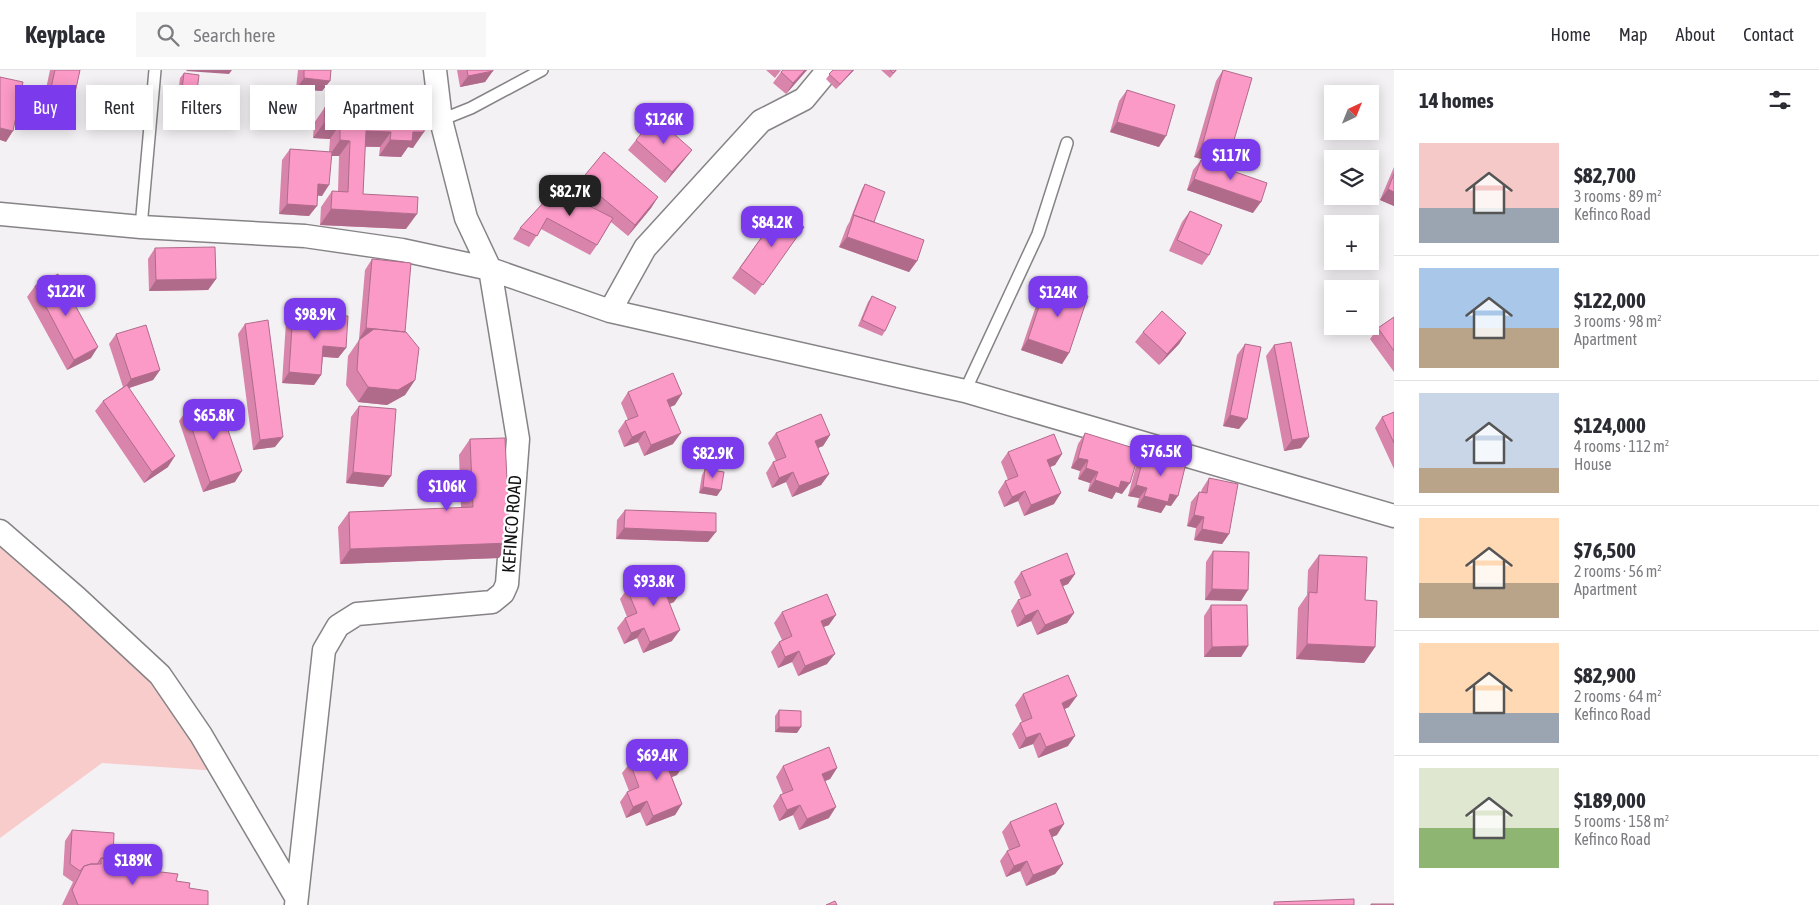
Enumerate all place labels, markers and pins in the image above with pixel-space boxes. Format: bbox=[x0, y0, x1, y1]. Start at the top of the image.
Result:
pin: $126K bbox=[629, 102, 699, 145]
pin: $117K bbox=[1196, 138, 1266, 181]
pin: $82.7K bbox=[529, 174, 611, 217]
pin: $84.2K bbox=[731, 206, 813, 248]
pin: $122K bbox=[31, 274, 101, 317]
pin: $124K bbox=[1023, 276, 1093, 318]
pin: $98.9K bbox=[274, 298, 356, 340]
pin: $65.8K bbox=[173, 398, 255, 441]
pin: $76.5K bbox=[1120, 434, 1202, 477]
pin: $82.9K bbox=[672, 436, 754, 479]
pin: $106K bbox=[412, 470, 482, 512]
pin: $93.8K bbox=[613, 564, 695, 607]
pin: $69.4K bbox=[616, 738, 698, 781]
pin: $189K bbox=[98, 844, 168, 886]

